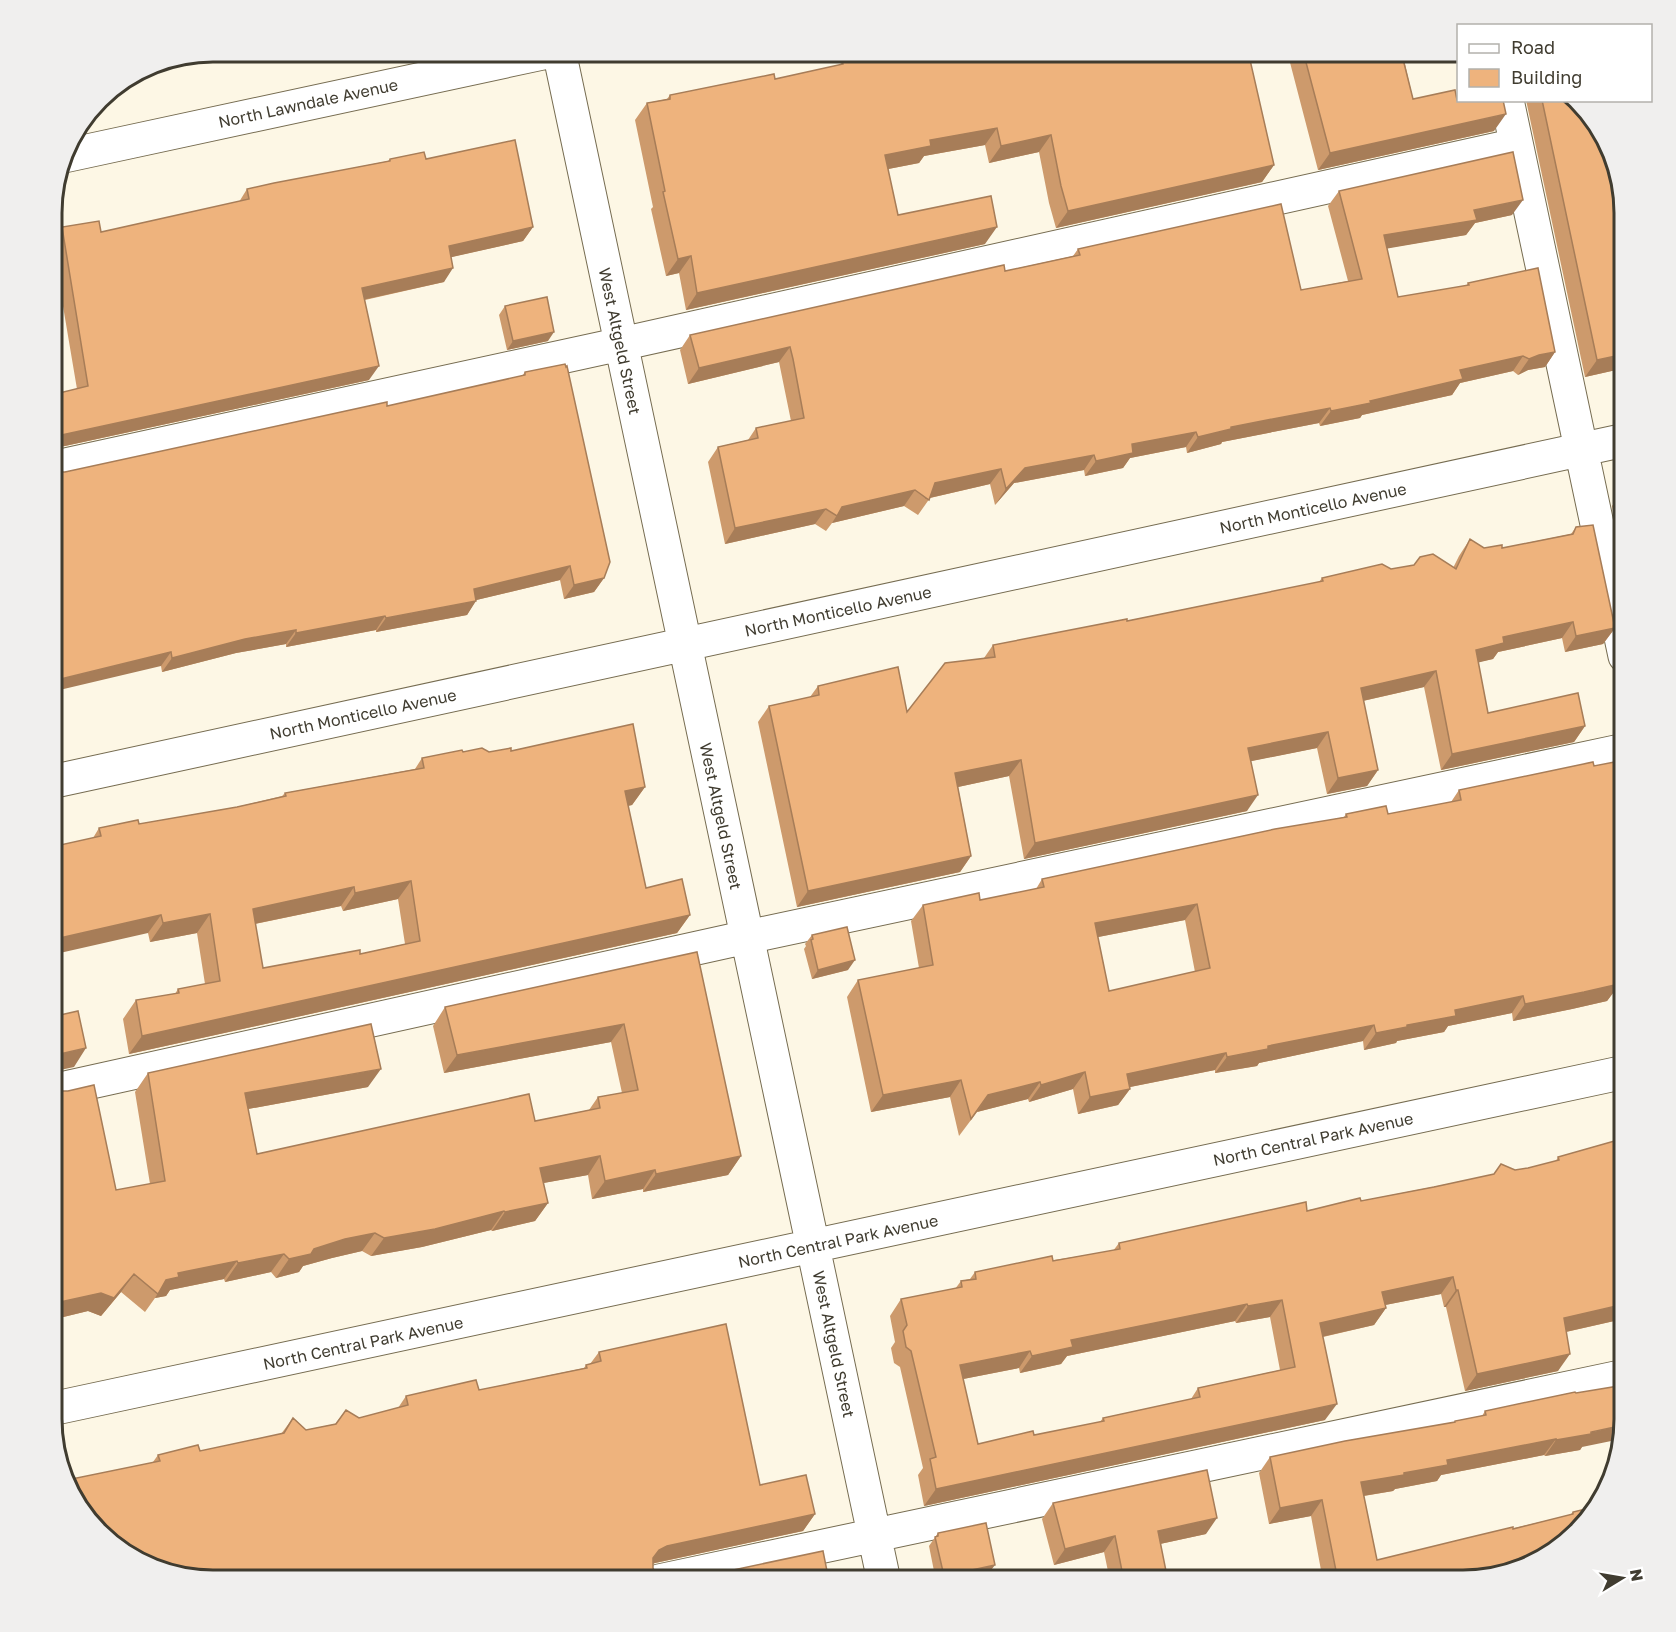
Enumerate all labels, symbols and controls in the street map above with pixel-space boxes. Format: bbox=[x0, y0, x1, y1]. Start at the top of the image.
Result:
legend bbox=[1457, 24, 1652, 102]
text: Road bbox=[1511, 36, 1555, 58]
text: Building bbox=[1511, 66, 1582, 88]
street label: North Lawndale Avenue bbox=[216, 74, 400, 132]
street label: West Altgeld Street bbox=[595, 266, 645, 416]
street label: North Monticello Avenue bbox=[1218, 478, 1408, 538]
street label: North Monticello Avenue bbox=[743, 581, 933, 641]
street label: North Monticello Avenue bbox=[268, 684, 458, 744]
street label: West Altgeld Street bbox=[696, 741, 746, 891]
street label: North Central Park Avenue bbox=[1211, 1108, 1415, 1170]
street label: North Central Park Avenue bbox=[736, 1210, 940, 1272]
street label: West Altgeld Street bbox=[809, 1269, 859, 1419]
street label: North Central Park Avenue bbox=[261, 1312, 465, 1374]
north arrow bbox=[1592, 1548, 1652, 1608]
text: N bbox=[1626, 1567, 1648, 1583]

